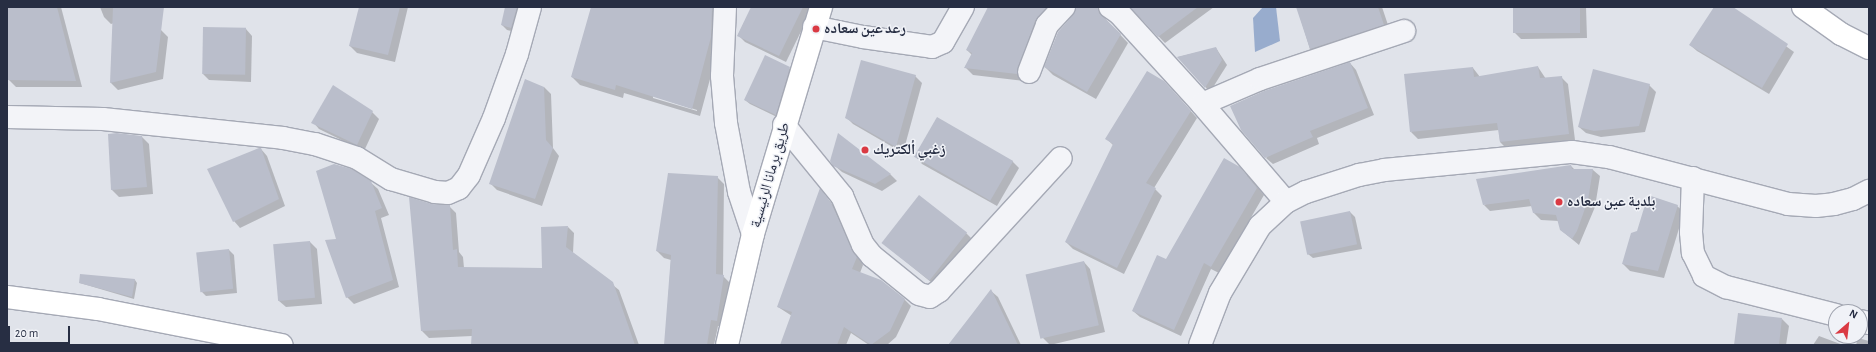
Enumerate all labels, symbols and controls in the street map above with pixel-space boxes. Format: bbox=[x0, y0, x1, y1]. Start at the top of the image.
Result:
place label: رعد عين سعاده bbox=[824, 20, 906, 38]
marker: رعد عين سعاده bbox=[811, 24, 821, 34]
street label: طريق برمانا الرئيسية bbox=[746, 120, 794, 230]
place label: زغبي ألكتريك bbox=[873, 141, 946, 159]
marker: زغبي ألكتريك bbox=[860, 145, 870, 155]
place label: بلدية عين سعاده bbox=[1567, 193, 1655, 211]
marker: بلدية عين سعاده bbox=[1554, 197, 1564, 207]
north arrow bbox=[1828, 304, 1868, 344]
text: N bbox=[1847, 307, 1859, 320]
scale bar bbox=[10, 318, 72, 344]
text: 20 m bbox=[15, 327, 38, 339]

